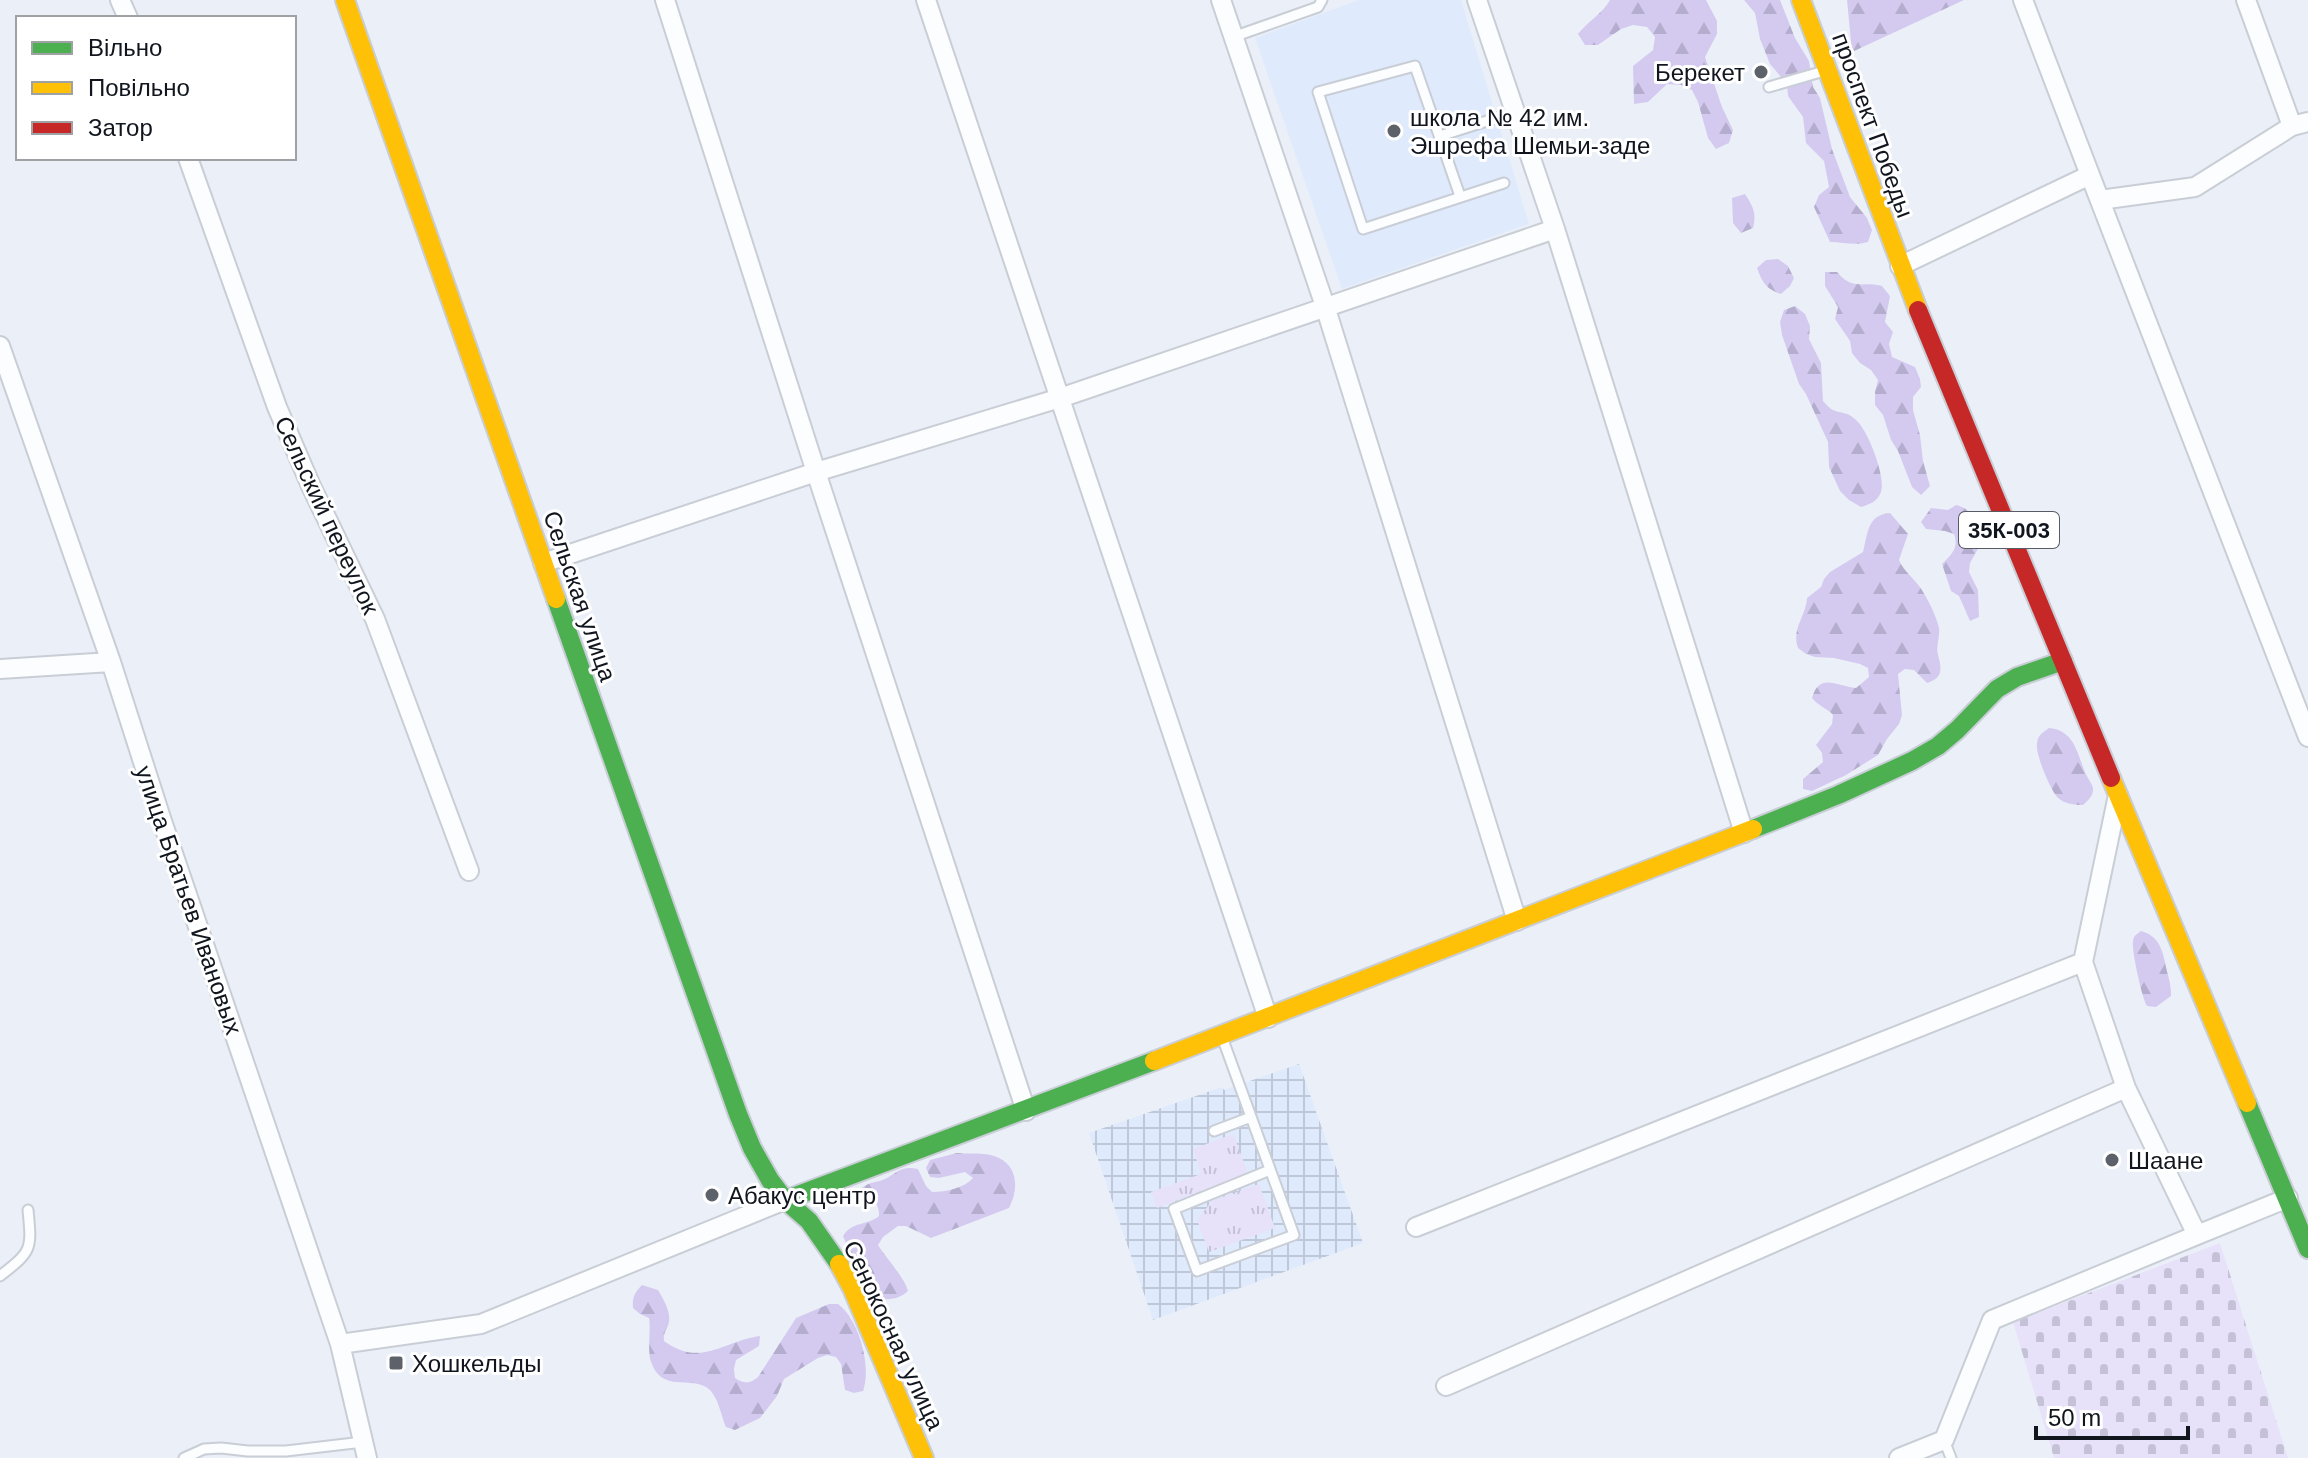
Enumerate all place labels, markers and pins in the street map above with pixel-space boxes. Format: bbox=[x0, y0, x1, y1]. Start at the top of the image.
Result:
place label: Берекет bbox=[1655, 59, 1745, 86]
marker: Берекет bbox=[1752, 63, 1770, 81]
place label: школа № 42 им. Эшрефа Шемьи-заде bbox=[1410, 104, 1650, 159]
marker: школа № 42 им. Эшрефа Шемьи-заде bbox=[1385, 122, 1403, 140]
place label: Шаане bbox=[2128, 1147, 2203, 1174]
marker: Шаане bbox=[2103, 1151, 2121, 1169]
place label: Абакус центр bbox=[728, 1182, 876, 1209]
marker: Абакус центр bbox=[703, 1186, 721, 1204]
place label: Хошкельды bbox=[412, 1350, 541, 1377]
marker: Хошкельды bbox=[387, 1354, 405, 1372]

